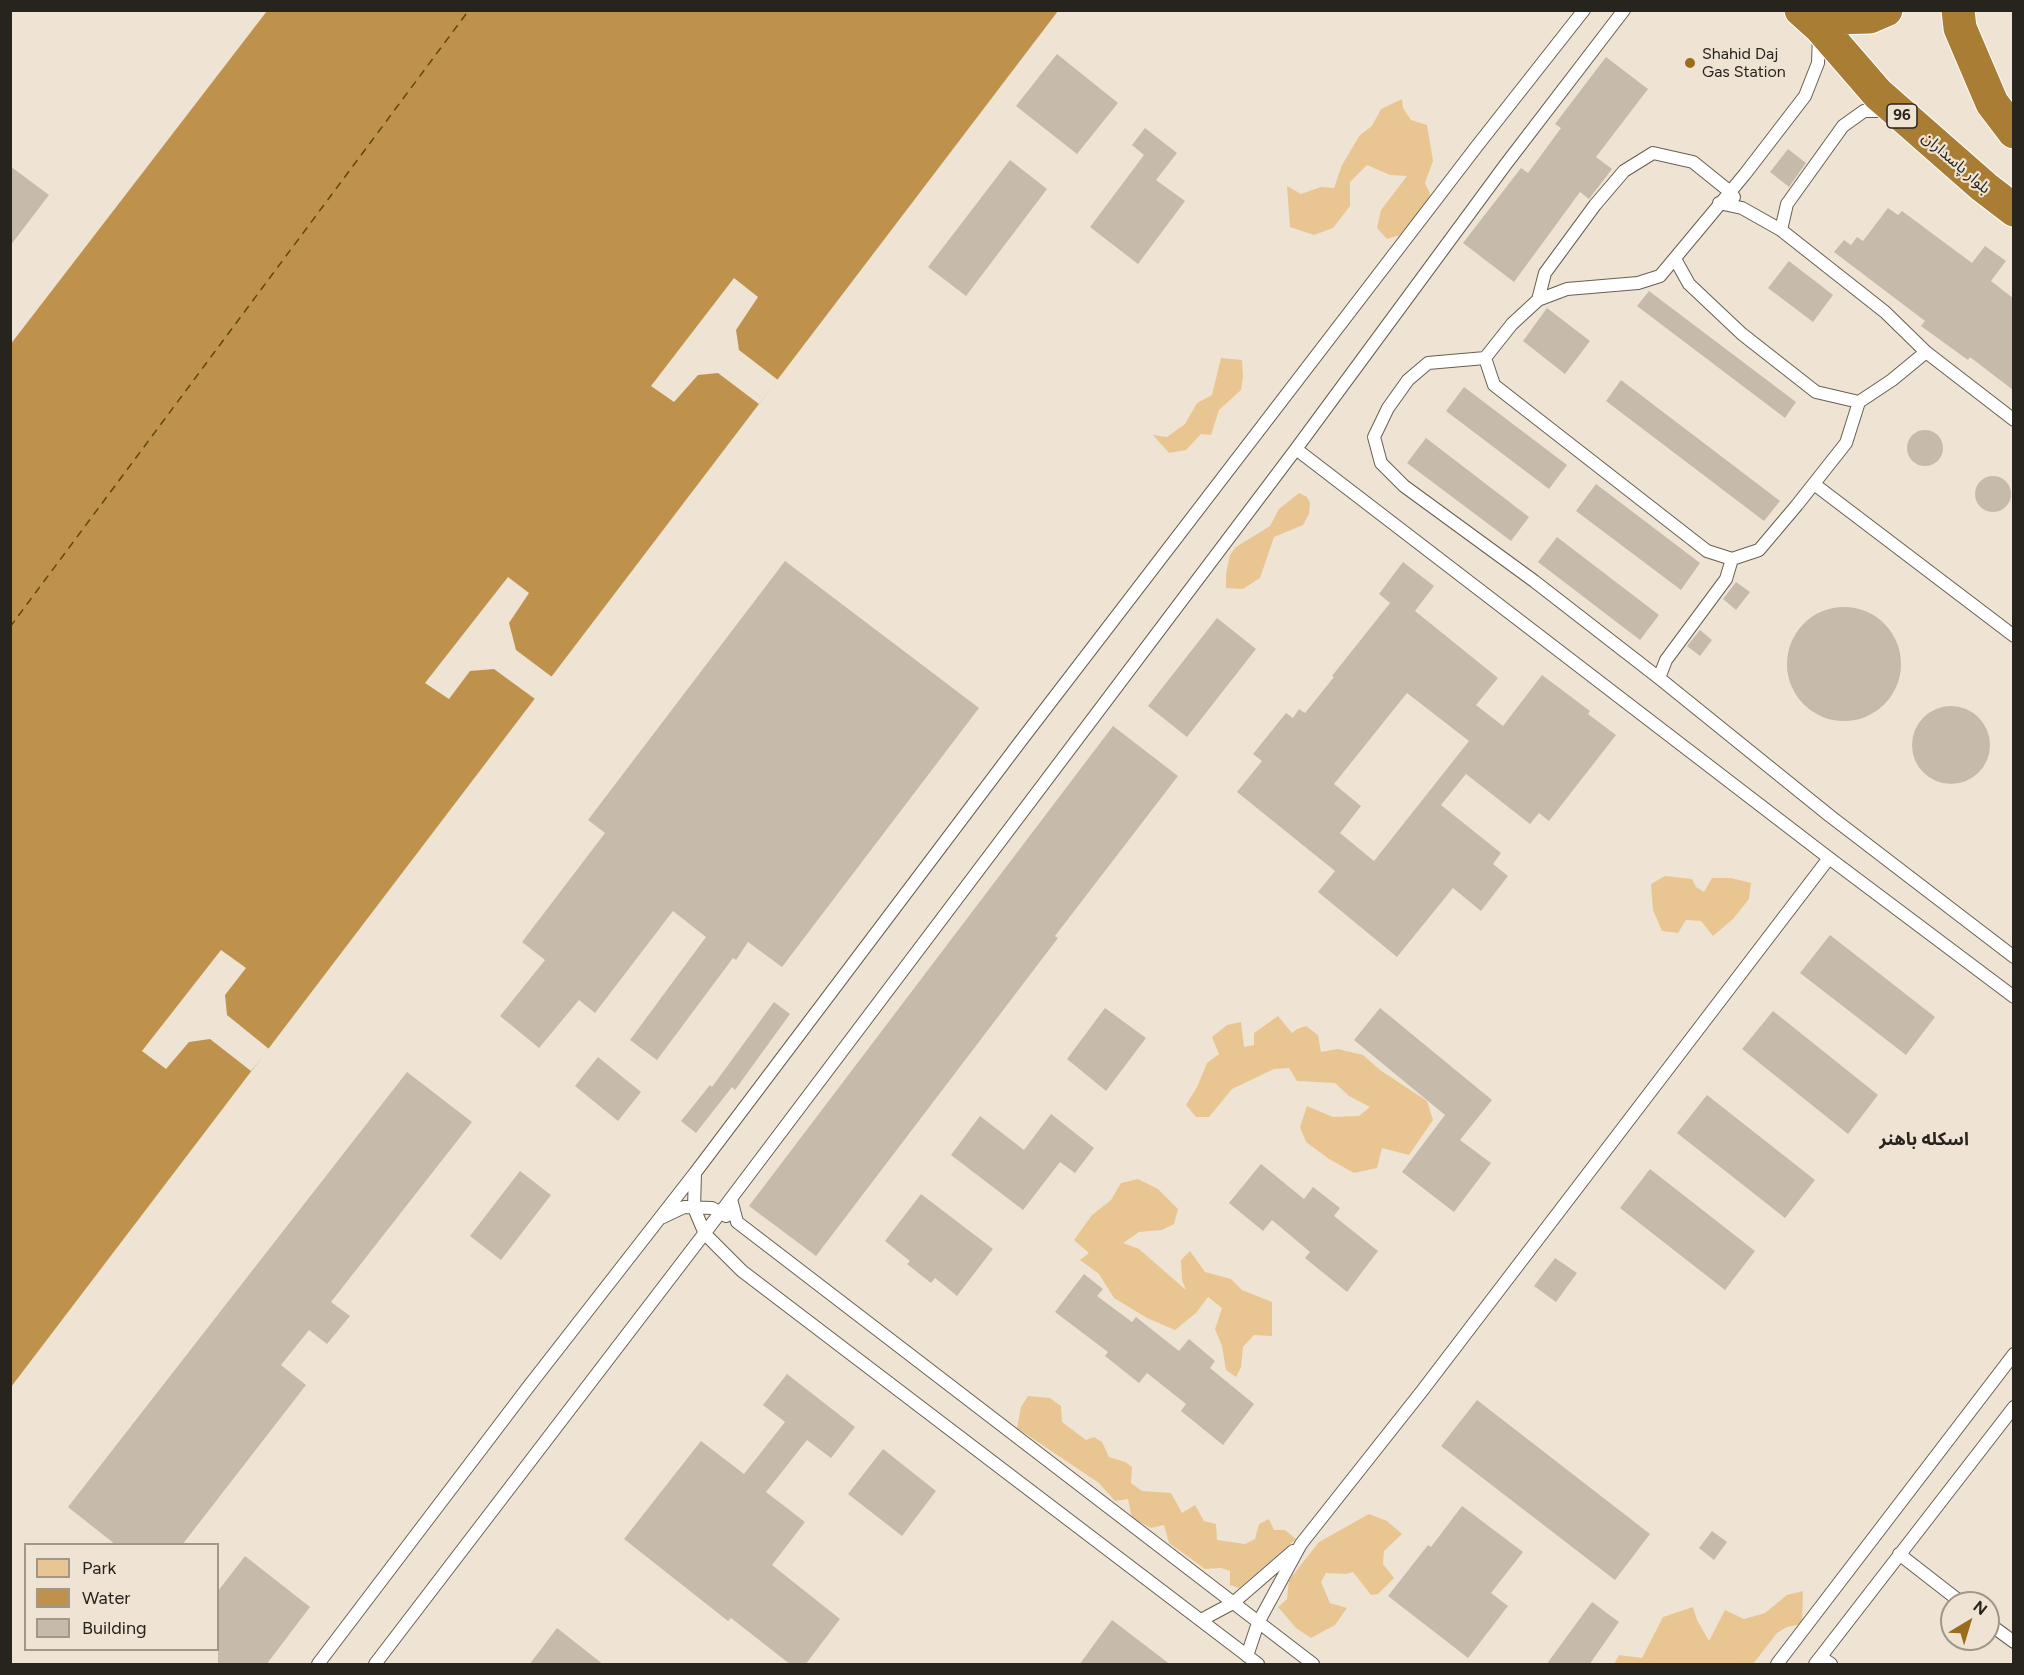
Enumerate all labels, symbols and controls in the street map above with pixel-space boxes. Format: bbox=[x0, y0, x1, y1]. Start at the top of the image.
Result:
place label: Shahid Daj Gas Station bbox=[1702, 44, 1786, 82]
marker: Shahid Daj Gas Station bbox=[1683, 56, 1697, 70]
road number: 96 bbox=[1887, 104, 1917, 128]
street label: بلوار پاسداران bbox=[1918, 128, 1994, 198]
district label: اسکله باهنر bbox=[1879, 1129, 1969, 1151]
legend bbox=[24, 1543, 219, 1651]
text: Park bbox=[82, 1557, 116, 1579]
text: Water bbox=[82, 1587, 130, 1609]
north arrow bbox=[1940, 1591, 2000, 1651]
text: N bbox=[1969, 1597, 1991, 1619]
text: Building bbox=[82, 1617, 147, 1639]

